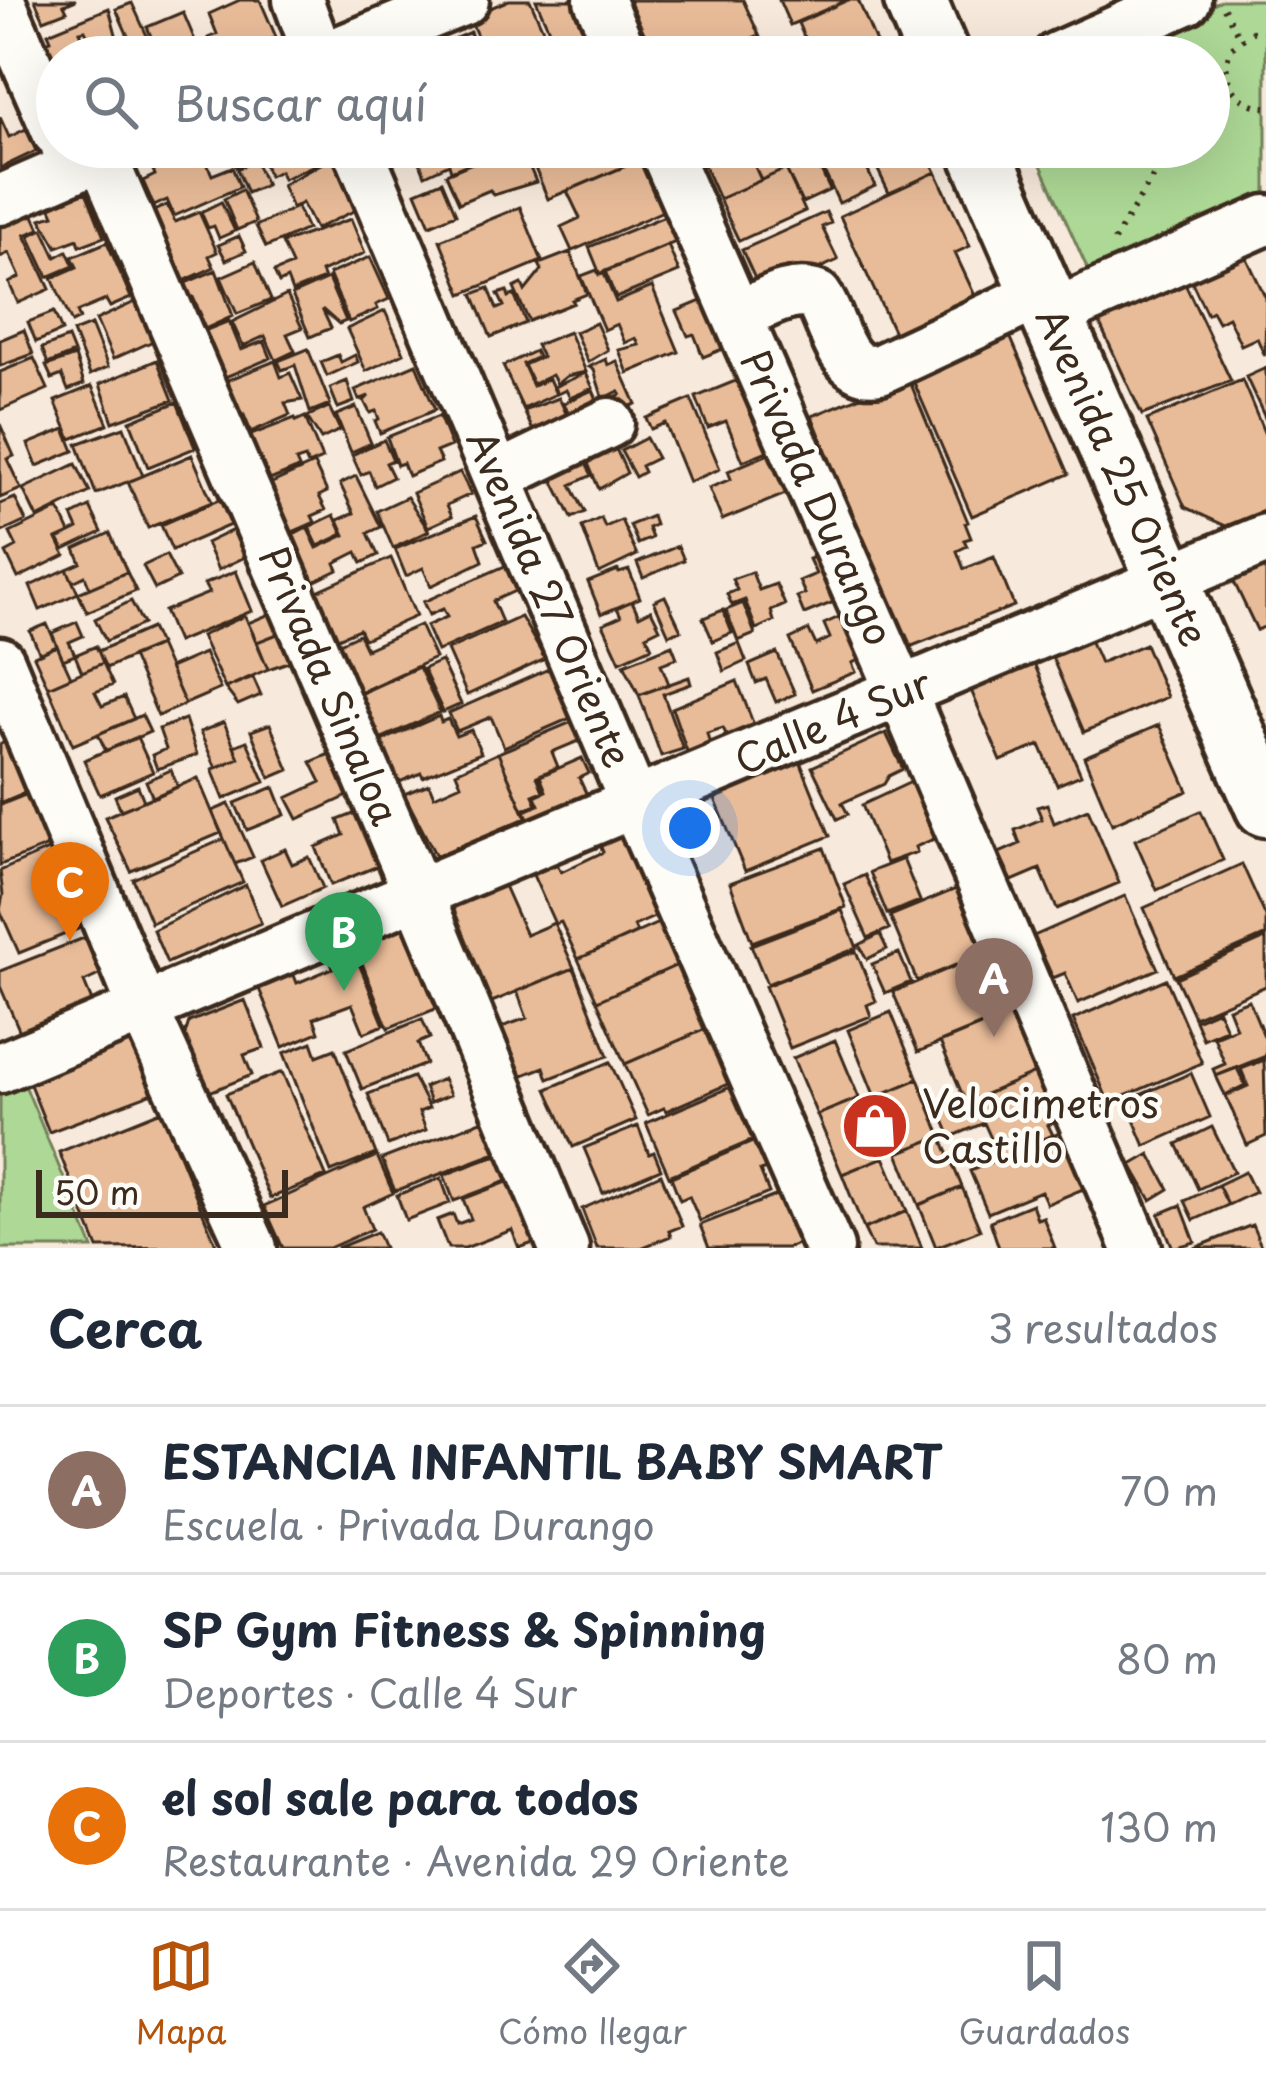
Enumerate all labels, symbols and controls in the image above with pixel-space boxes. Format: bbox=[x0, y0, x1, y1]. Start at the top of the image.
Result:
search box bbox=[36, 36, 1230, 168]
text: Buscar aquí bbox=[174, 68, 427, 136]
icon: search bbox=[78, 69, 144, 135]
street label: Avenida 25 Oriente bbox=[1023, 297, 1226, 655]
street label: Privada Durango bbox=[728, 340, 911, 654]
street label: Avenida 27 Oriente bbox=[454, 420, 649, 776]
street label: Privada Sinaloa bbox=[246, 537, 417, 834]
street label: Calle 4 Sur bbox=[724, 651, 940, 788]
your location bbox=[660, 798, 720, 858]
pin: C bbox=[31, 842, 109, 941]
pin: B bbox=[305, 892, 383, 991]
pin: A bbox=[955, 938, 1033, 1037]
place label: Velocimetros Castillo bbox=[922, 1072, 1159, 1176]
shop icon: Velocimetros Castillo bbox=[840, 1091, 910, 1161]
scale bar bbox=[36, 1164, 288, 1217]
text: 50 m bbox=[54, 1166, 140, 1216]
text: Cerca bbox=[48, 1288, 202, 1365]
text: 3 resultados bbox=[988, 1297, 1218, 1356]
text: ESTANCIA INFANTIL BABY SMART bbox=[162, 1426, 942, 1494]
text: A bbox=[72, 1460, 102, 1519]
text: 70 m bbox=[1120, 1460, 1218, 1519]
text: Escuela · Privada Durango bbox=[162, 1494, 655, 1553]
text: SP Gym Fitness & Spinning bbox=[162, 1594, 766, 1662]
text: B bbox=[74, 1628, 100, 1687]
text: 80 m bbox=[1116, 1628, 1218, 1687]
text: Deportes · Calle 4 Sur bbox=[162, 1662, 577, 1721]
text: el sol sale para todos bbox=[162, 1762, 639, 1830]
text: C bbox=[72, 1796, 102, 1855]
text: 130 m bbox=[1100, 1796, 1218, 1855]
text: Restaurante · Avenida 29 Oriente bbox=[162, 1830, 790, 1889]
tab: Mapa bbox=[136, 1933, 227, 2055]
tab: Cómo llegar bbox=[498, 1933, 687, 2055]
tab: Guardados bbox=[958, 1933, 1130, 2055]

